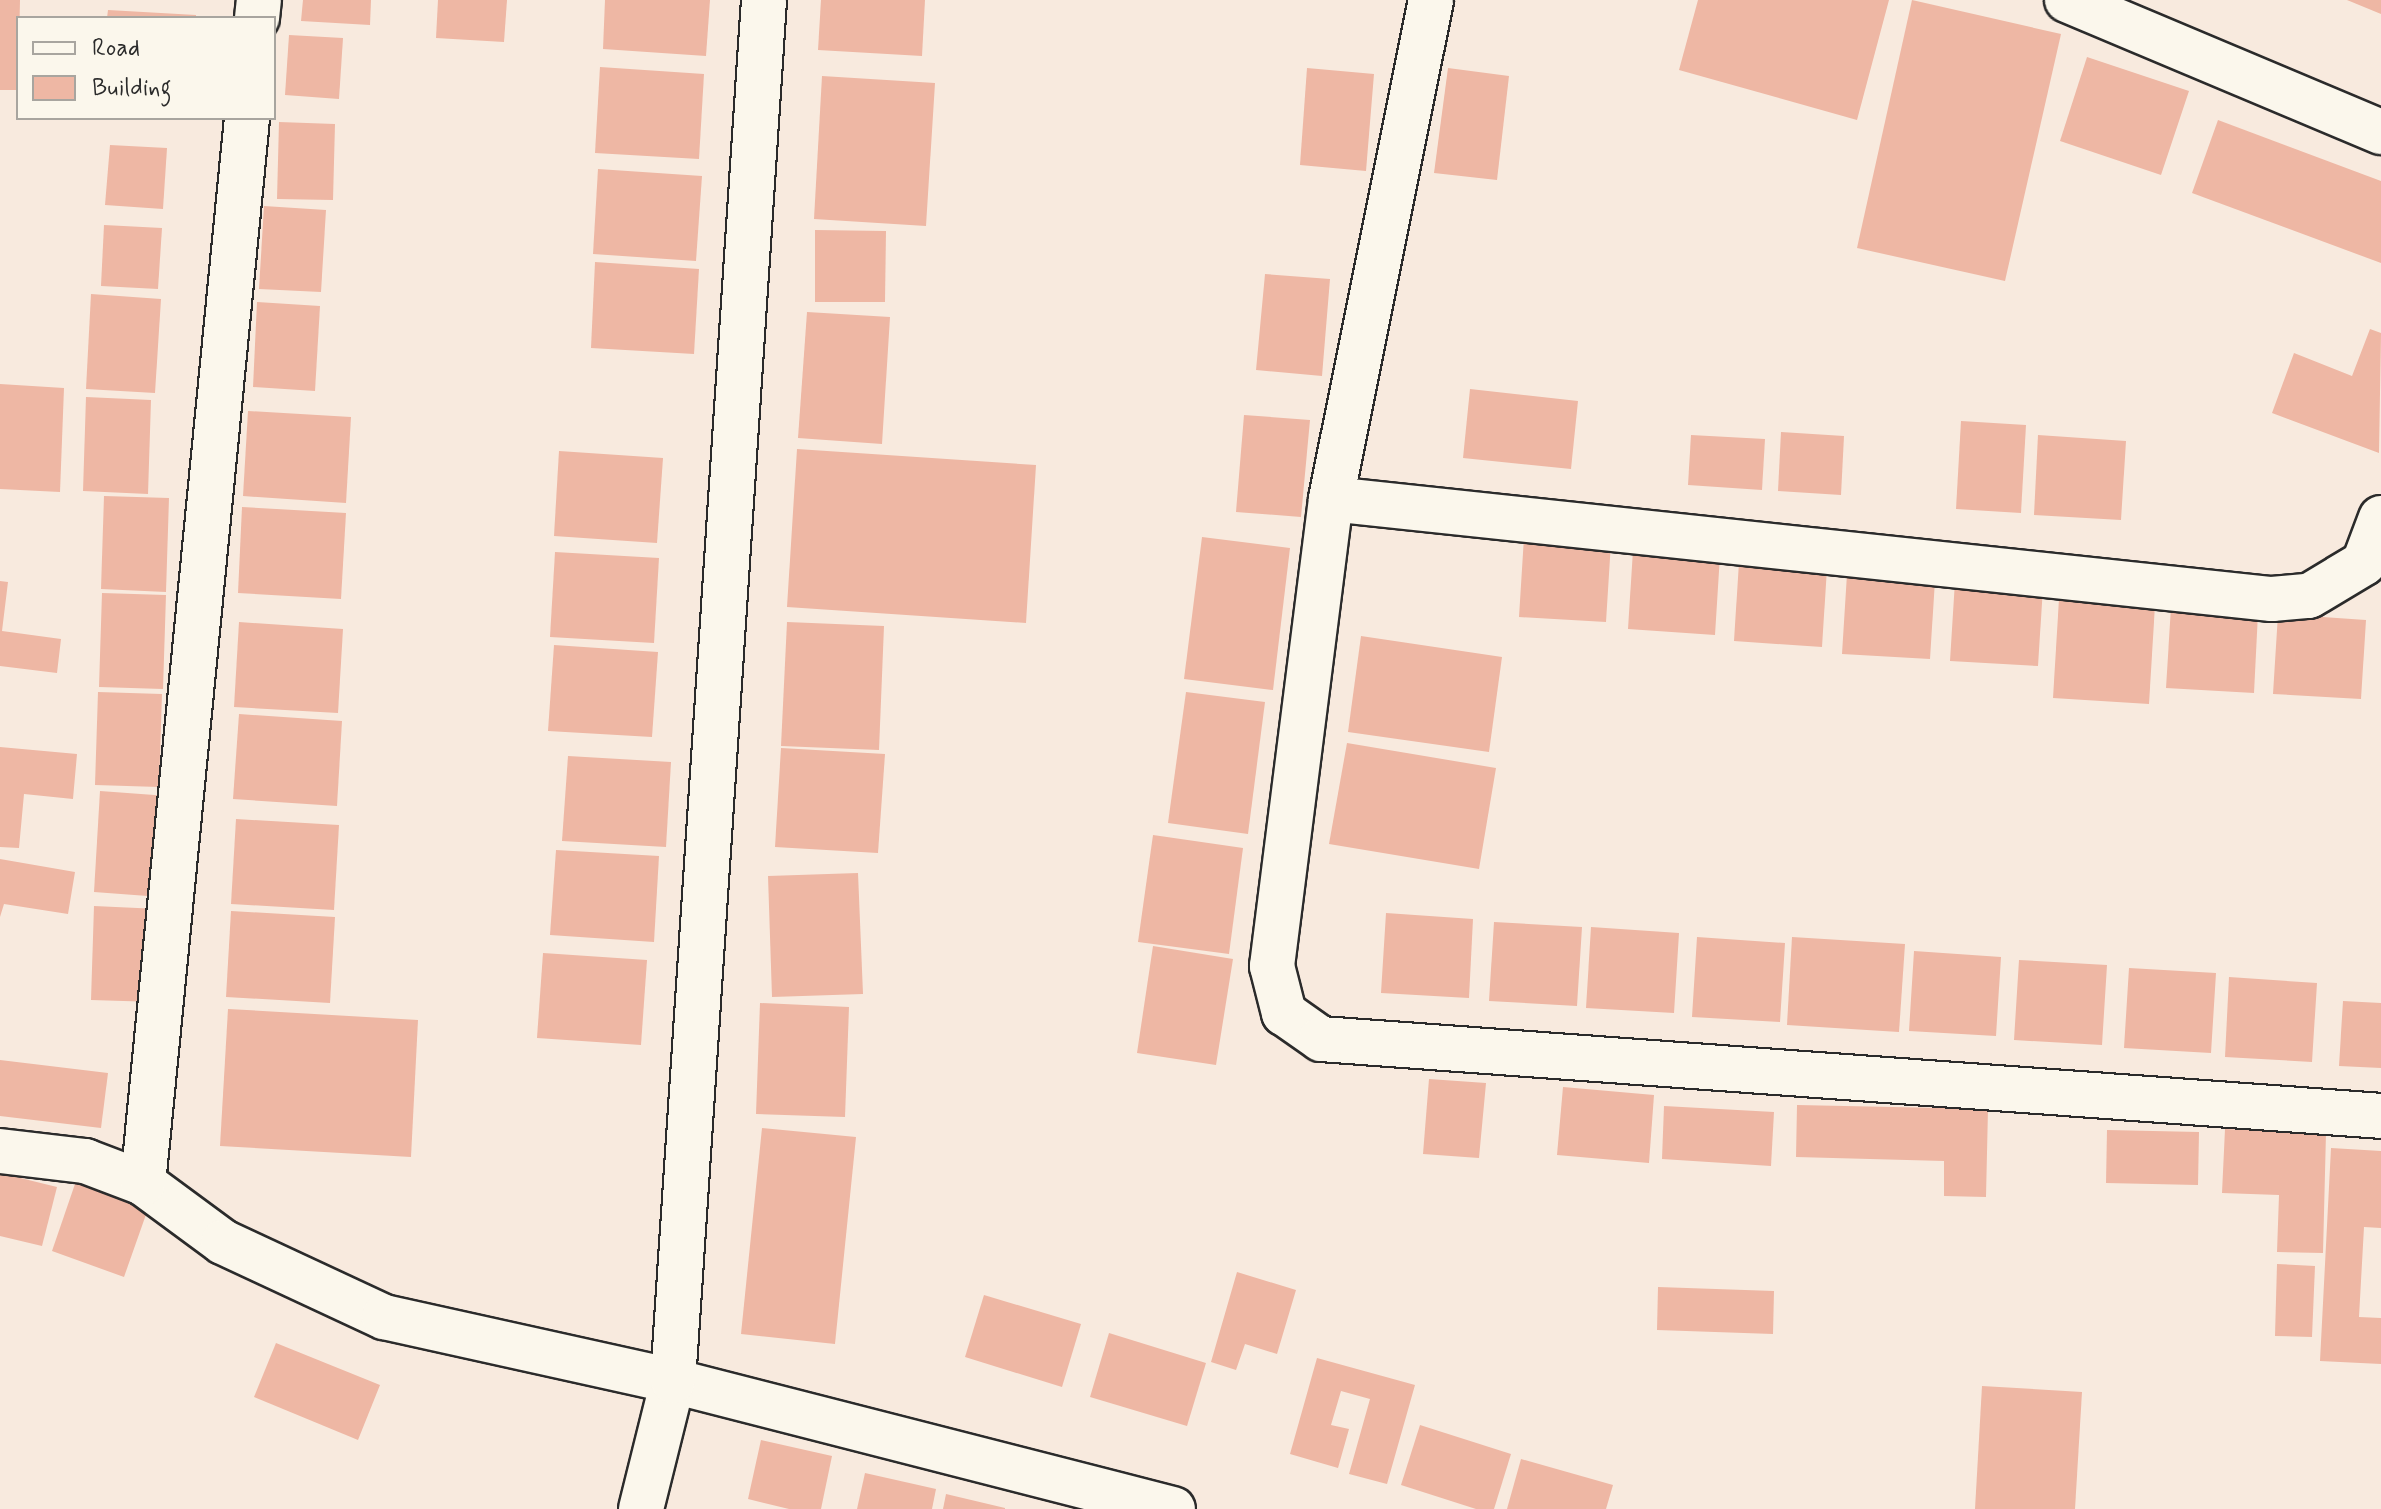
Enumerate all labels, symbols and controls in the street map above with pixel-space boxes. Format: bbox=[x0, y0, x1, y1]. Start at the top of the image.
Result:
legend bbox=[16, 16, 276, 120]
text: Road bbox=[92, 33, 140, 64]
text: Building bbox=[92, 73, 172, 104]

